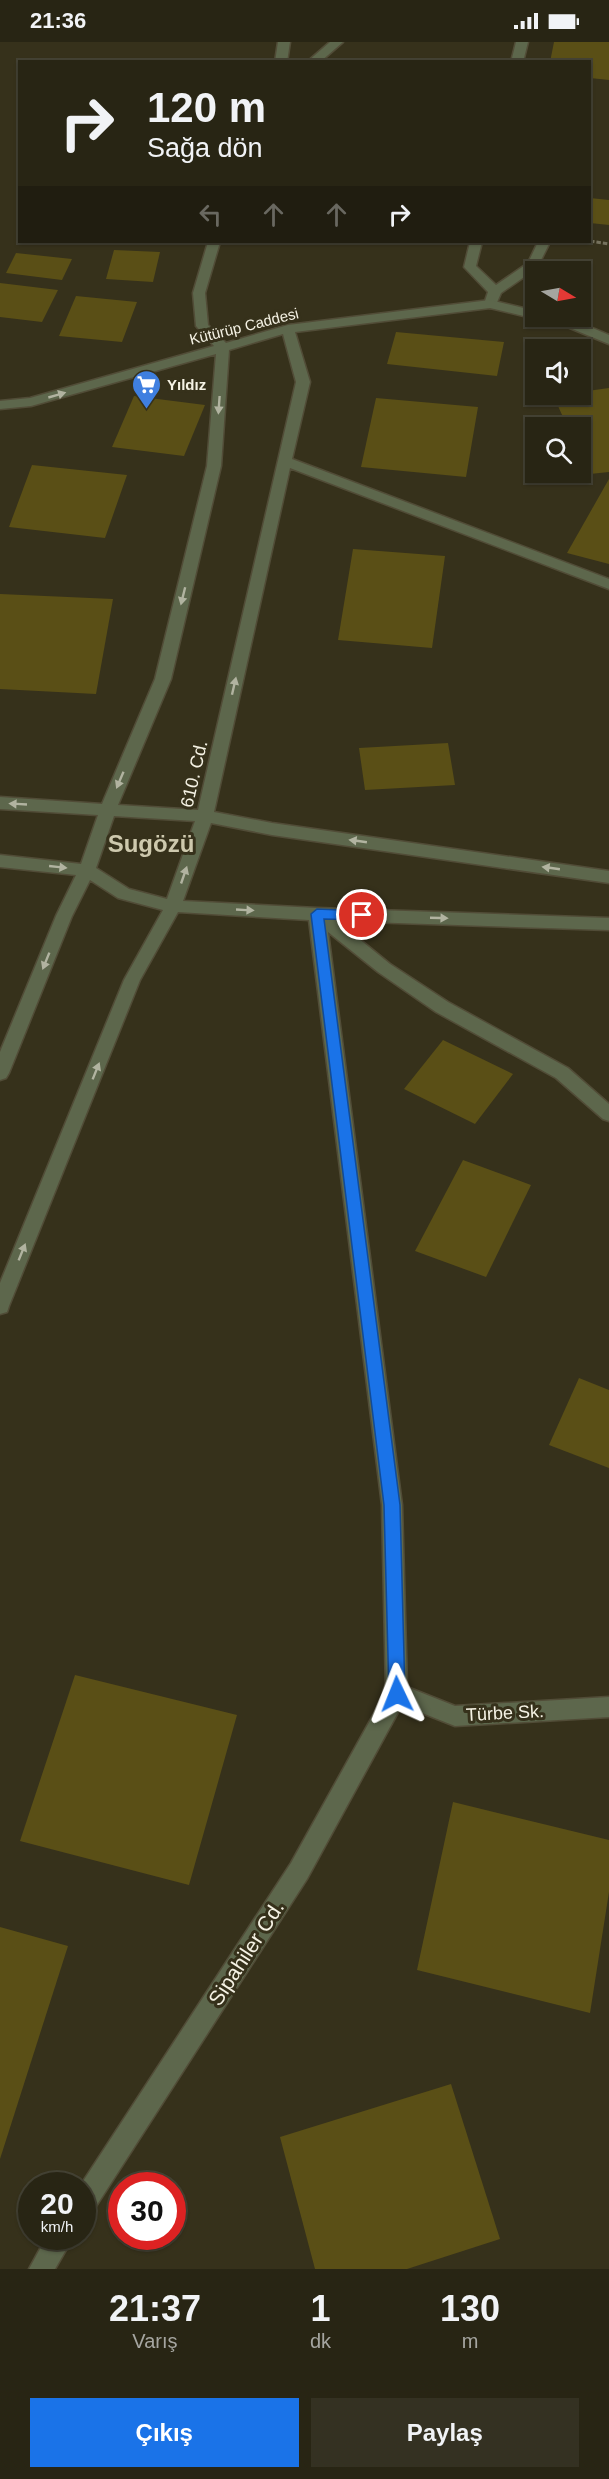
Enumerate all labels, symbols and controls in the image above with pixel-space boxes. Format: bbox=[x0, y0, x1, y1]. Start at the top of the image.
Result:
text: 21:36 bbox=[30, 8, 86, 33]
icon: right bbox=[48, 84, 126, 162]
text: 120 m bbox=[147, 84, 266, 131]
text: Sağa dön bbox=[147, 133, 263, 163]
icon: left bbox=[194, 198, 227, 231]
icon: ahead bbox=[257, 198, 290, 231]
icon: ahead bbox=[320, 198, 353, 231]
icon: right bbox=[383, 198, 416, 231]
north arrow bbox=[525, 261, 591, 327]
map controls bbox=[525, 261, 591, 483]
street label: Kütürüp Caddesi bbox=[188, 304, 300, 348]
button: sound bbox=[525, 339, 591, 405]
supermarket icon: Yıldız bbox=[130, 368, 162, 410]
place label: Yıldız bbox=[167, 376, 206, 393]
one-way arrow bbox=[48, 390, 66, 399]
one-way arrow bbox=[214, 396, 224, 415]
button: search bbox=[525, 417, 591, 483]
one-way arrow bbox=[177, 587, 187, 605]
one-way arrow bbox=[229, 677, 239, 695]
street label: 610. Cd. bbox=[177, 739, 211, 809]
one-way arrow bbox=[115, 772, 125, 790]
one-way arrow bbox=[9, 800, 28, 809]
district label: Sugözü bbox=[108, 830, 194, 857]
one-way arrow bbox=[348, 836, 367, 845]
one-way arrow bbox=[49, 862, 68, 872]
one-way arrow bbox=[541, 864, 560, 873]
one-way arrow bbox=[180, 865, 190, 883]
pin bbox=[336, 889, 387, 940]
icon: arrive bbox=[345, 898, 378, 931]
one-way arrow bbox=[235, 905, 254, 914]
one-way arrow bbox=[430, 914, 449, 923]
one-way arrow bbox=[41, 952, 51, 970]
one-way arrow bbox=[91, 1062, 101, 1080]
one-way arrow bbox=[17, 1242, 27, 1260]
position arrow bbox=[365, 1662, 429, 1726]
street label: Türbe Sk. bbox=[466, 1701, 544, 1725]
street label: Sipahiler Cd. bbox=[204, 1896, 288, 2010]
speed limit sign: 30 bbox=[108, 2172, 186, 2250]
text: 20 bbox=[40, 2187, 74, 2220]
text: km/h bbox=[41, 2218, 73, 2235]
text: 21:37 bbox=[109, 2288, 201, 2329]
text: 1 bbox=[310, 2288, 331, 2329]
text: 130 bbox=[440, 2288, 500, 2329]
text: Varış bbox=[132, 2330, 178, 2352]
text: dk bbox=[310, 2330, 331, 2352]
text: m bbox=[462, 2330, 478, 2352]
button: Çıkış bbox=[30, 2398, 299, 2467]
button: Paylaş bbox=[311, 2398, 579, 2467]

